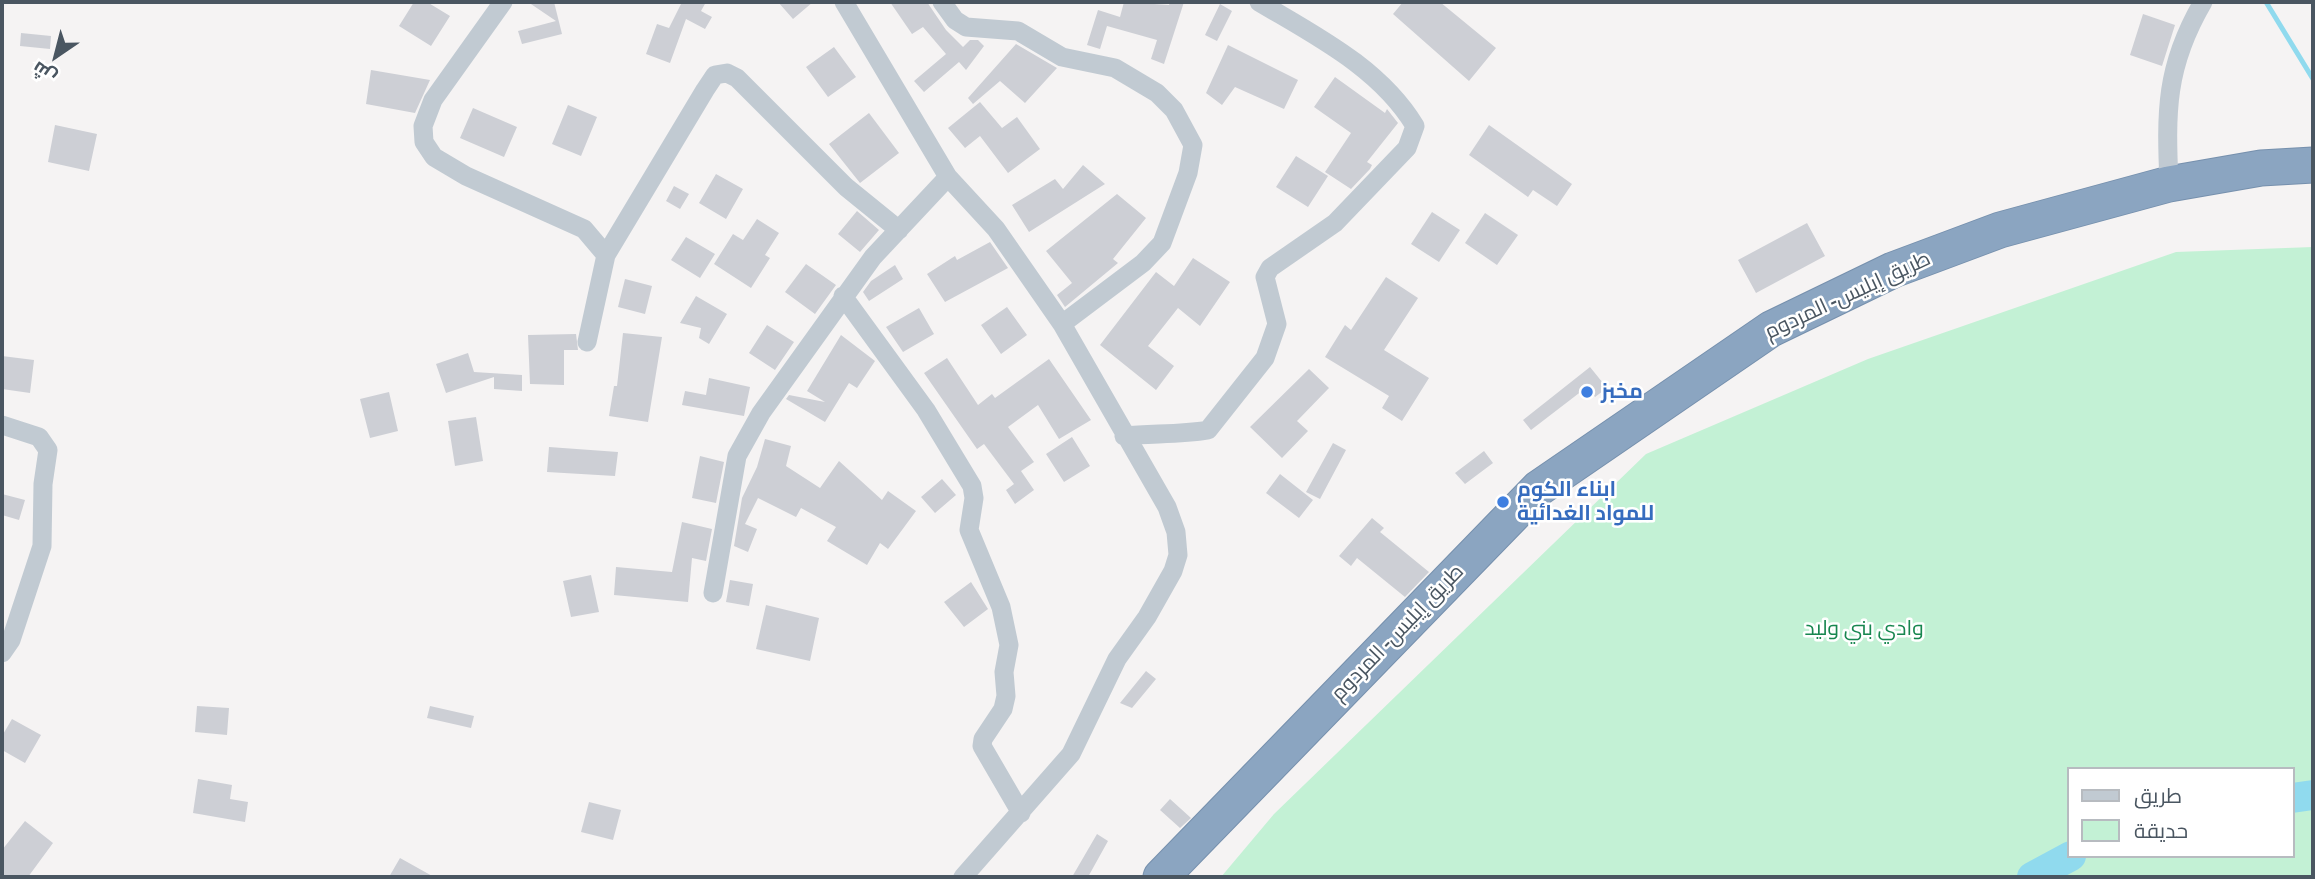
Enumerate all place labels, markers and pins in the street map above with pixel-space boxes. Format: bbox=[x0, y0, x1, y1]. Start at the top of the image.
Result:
place label: مخبز bbox=[1601, 379, 1643, 405]
marker: مخبز bbox=[1579, 384, 1595, 400]
place label: ابناء الكوم للمواد الغدائية bbox=[1517, 477, 1654, 527]
marker: ابناء الكوم للمواد الغدائية bbox=[1495, 494, 1511, 510]

